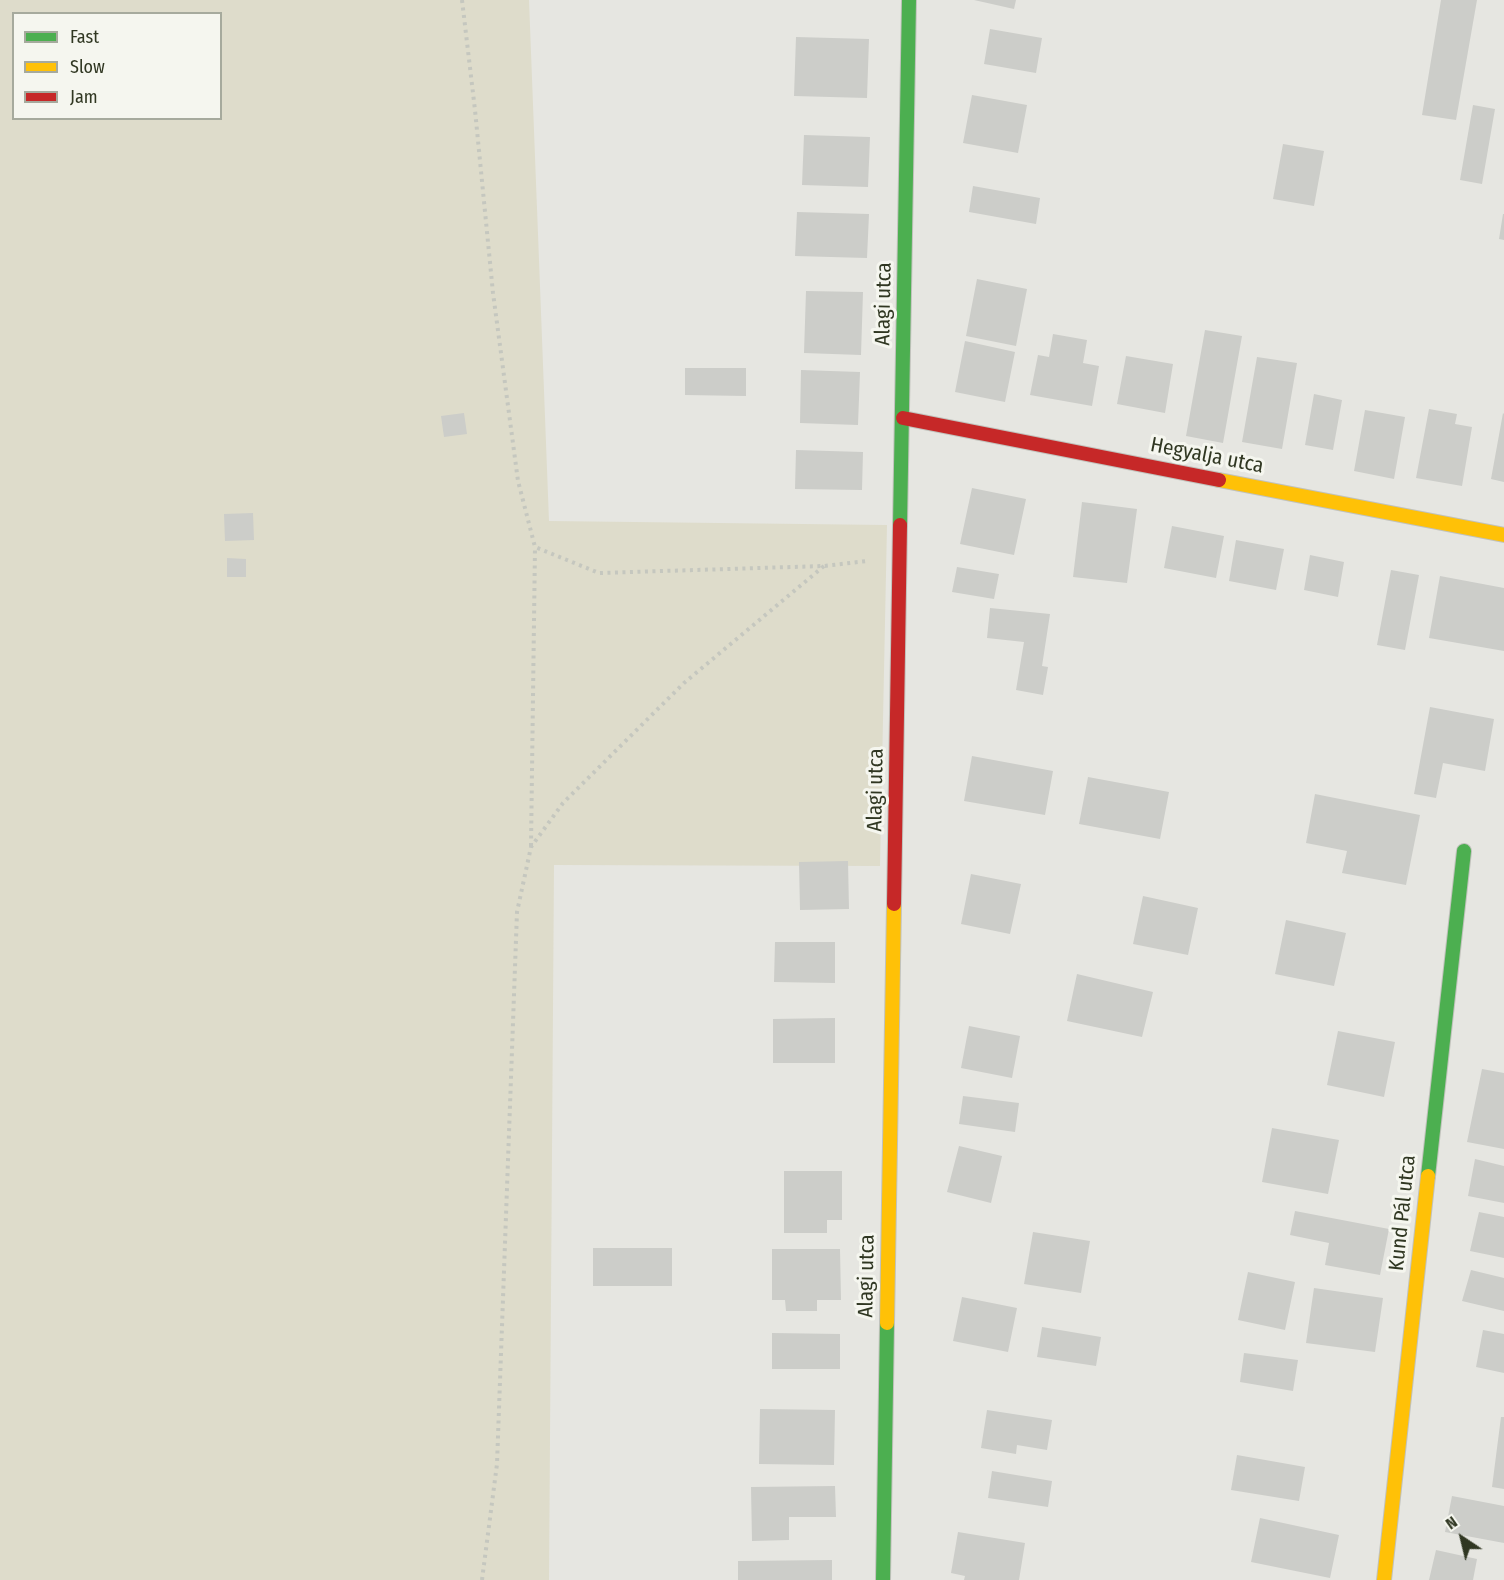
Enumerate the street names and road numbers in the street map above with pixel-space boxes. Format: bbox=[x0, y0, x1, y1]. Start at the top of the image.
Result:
street label: Alagi utca bbox=[871, 262, 897, 346]
street label: Hegyalja utca bbox=[1148, 433, 1266, 479]
street label: Alagi utca bbox=[863, 748, 889, 832]
street label: Kund Pál utca bbox=[1384, 1154, 1422, 1272]
street label: Alagi utca bbox=[854, 1234, 880, 1318]

